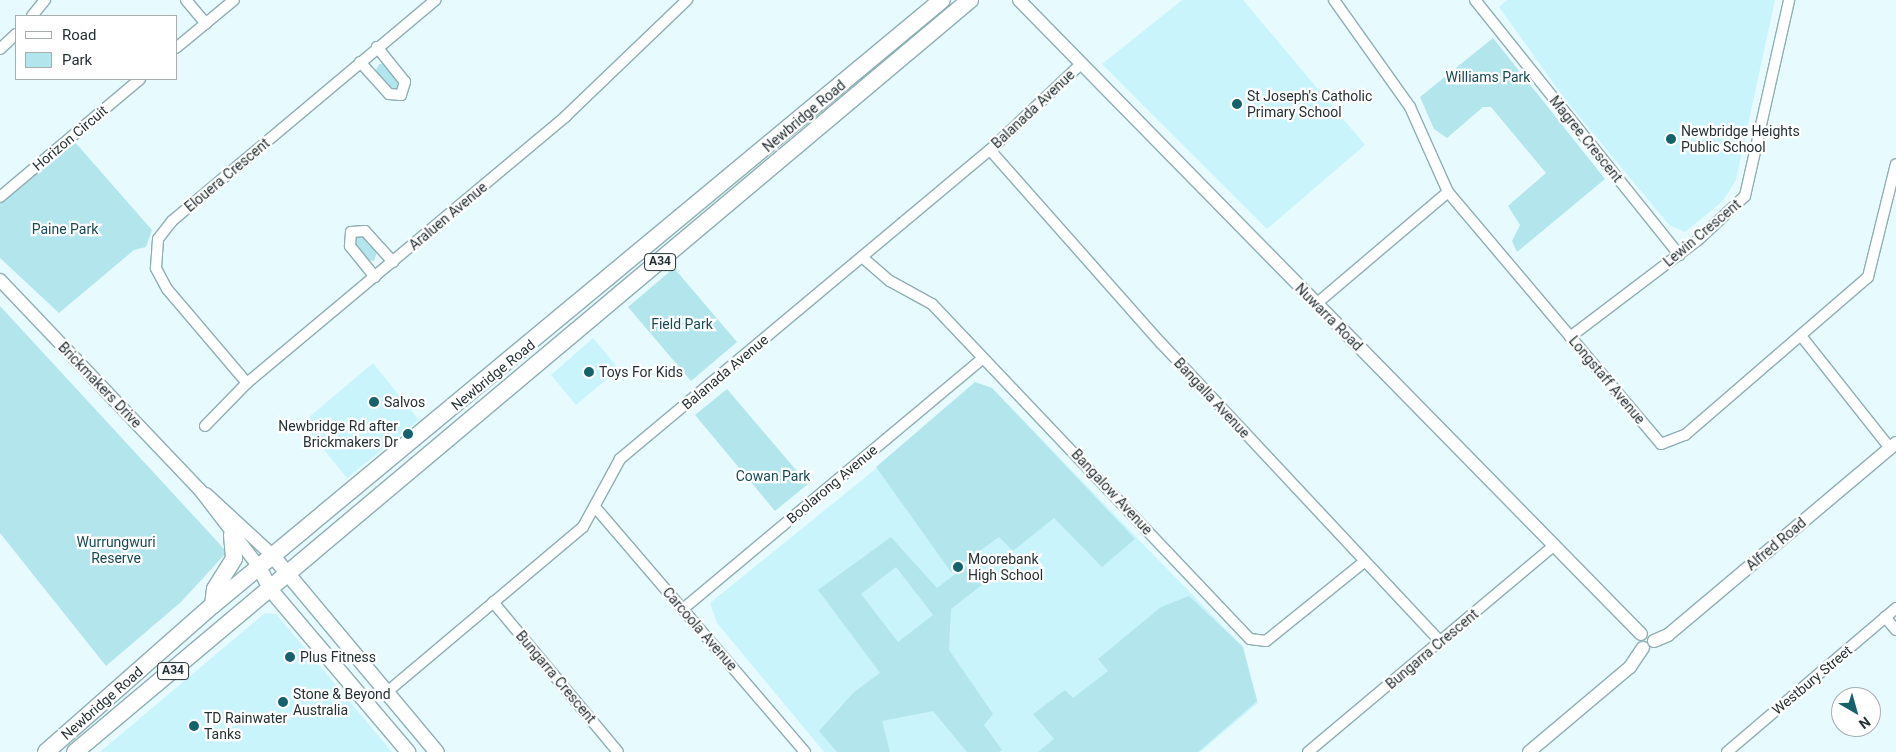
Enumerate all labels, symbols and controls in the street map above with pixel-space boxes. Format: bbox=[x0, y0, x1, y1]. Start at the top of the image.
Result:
legend bbox=[15, 15, 178, 80]
text: Road bbox=[62, 26, 96, 44]
text: Park bbox=[62, 51, 92, 69]
street label: Balanada Avenue bbox=[988, 66, 1078, 152]
park label: Williams Park bbox=[1446, 69, 1530, 85]
street label: Newbridge Road bbox=[759, 77, 849, 155]
place label: St Joseph's Catholic Primary School bbox=[1247, 88, 1372, 120]
street label: Magree Crescent bbox=[1546, 92, 1626, 186]
marker: St Joseph's Catholic Primary School bbox=[1231, 98, 1243, 110]
street label: Horizon Circuit bbox=[29, 102, 111, 174]
place label: Newbridge Heights Public School bbox=[1681, 123, 1800, 156]
marker: Newbridge Heights Public School bbox=[1665, 133, 1677, 145]
street label: Elouera Crescent bbox=[181, 135, 273, 215]
street label: Araluen Avenue bbox=[406, 178, 490, 254]
street label: Lewin Crescent bbox=[1660, 196, 1744, 270]
park label: Paine Park bbox=[32, 221, 98, 237]
road number: A34 bbox=[644, 252, 676, 272]
street label: Nuwarra Road bbox=[1292, 280, 1366, 354]
park label: Field Park bbox=[651, 316, 713, 332]
street label: Balanada Avenue bbox=[678, 331, 772, 413]
street label: Longstaff Avenue bbox=[1565, 333, 1649, 427]
street label: Newbridge Road bbox=[448, 336, 538, 414]
street label: Brickmakers Drive bbox=[55, 339, 145, 431]
street label: Bangalla Avenue bbox=[1171, 355, 1253, 441]
place label: Toys For Kids bbox=[599, 364, 683, 380]
marker: Toys For Kids bbox=[583, 366, 595, 378]
place label: Salvos bbox=[384, 394, 425, 410]
marker: Salvos bbox=[368, 396, 380, 408]
place label: Newbridge Rd after Brickmakers Dr bbox=[278, 418, 398, 451]
marker: Newbridge Rd after Brickmakers Dr bbox=[402, 428, 414, 440]
street label: Boolarong Avenue bbox=[783, 441, 881, 527]
street label: Bangalow Avenue bbox=[1068, 446, 1156, 538]
park label: Cowan Park bbox=[736, 468, 810, 484]
street label: Alfred Road bbox=[1743, 514, 1809, 574]
park label: Wurrungwuri Reserve bbox=[76, 534, 156, 566]
place label: Moorebank High School bbox=[968, 551, 1043, 584]
marker: Moorebank High School bbox=[952, 561, 964, 573]
street label: Carcoola Avenue bbox=[659, 584, 741, 674]
street label: Bungarra Crescent bbox=[1382, 605, 1482, 693]
street label: Bungarra Crescent bbox=[512, 627, 600, 727]
street label: Westbury Street bbox=[1769, 642, 1855, 718]
place label: Plus Fitness bbox=[300, 649, 376, 665]
marker: Plus Fitness bbox=[284, 651, 296, 663]
road number: A34 bbox=[157, 661, 189, 680]
street label: Newbridge Road bbox=[58, 663, 146, 743]
place label: Stone & Beyond Australia bbox=[293, 686, 391, 719]
north arrow bbox=[1831, 687, 1881, 737]
marker: Stone & Beyond Australia bbox=[277, 696, 289, 708]
place label: TD Rainwater Tanks bbox=[204, 710, 287, 742]
text: N bbox=[1856, 714, 1873, 732]
marker: TD Rainwater Tanks bbox=[188, 720, 200, 732]

